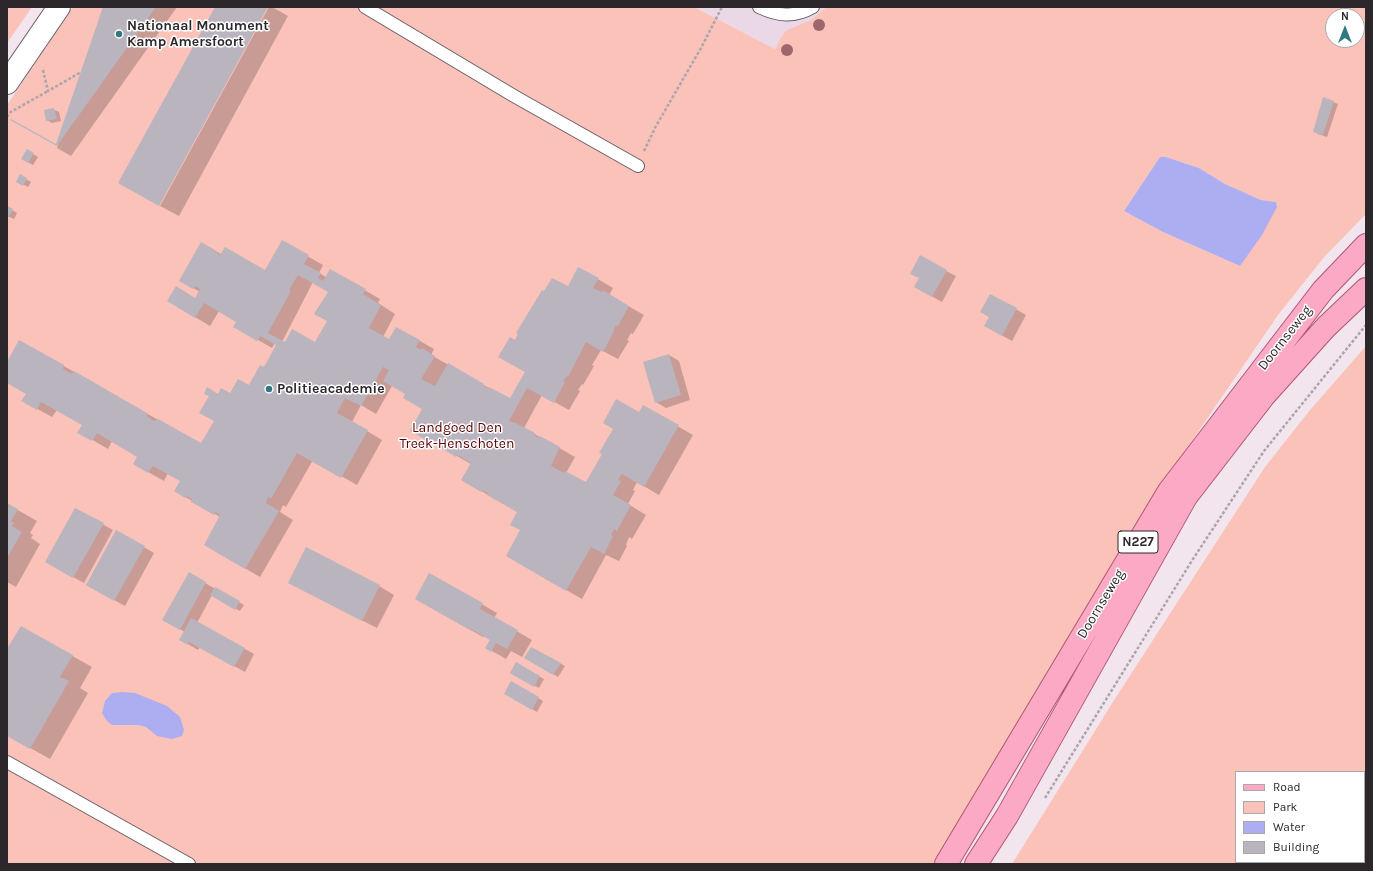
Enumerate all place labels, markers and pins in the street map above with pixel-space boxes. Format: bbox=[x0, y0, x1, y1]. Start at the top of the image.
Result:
place label: Nationaal Monument Kamp Amersfoort bbox=[127, 18, 269, 50]
marker: Nationaal Monument Kamp Amersfoort bbox=[114, 29, 124, 39]
place label: Politieacademie bbox=[277, 381, 385, 397]
marker: Politieacademie bbox=[264, 384, 274, 394]

